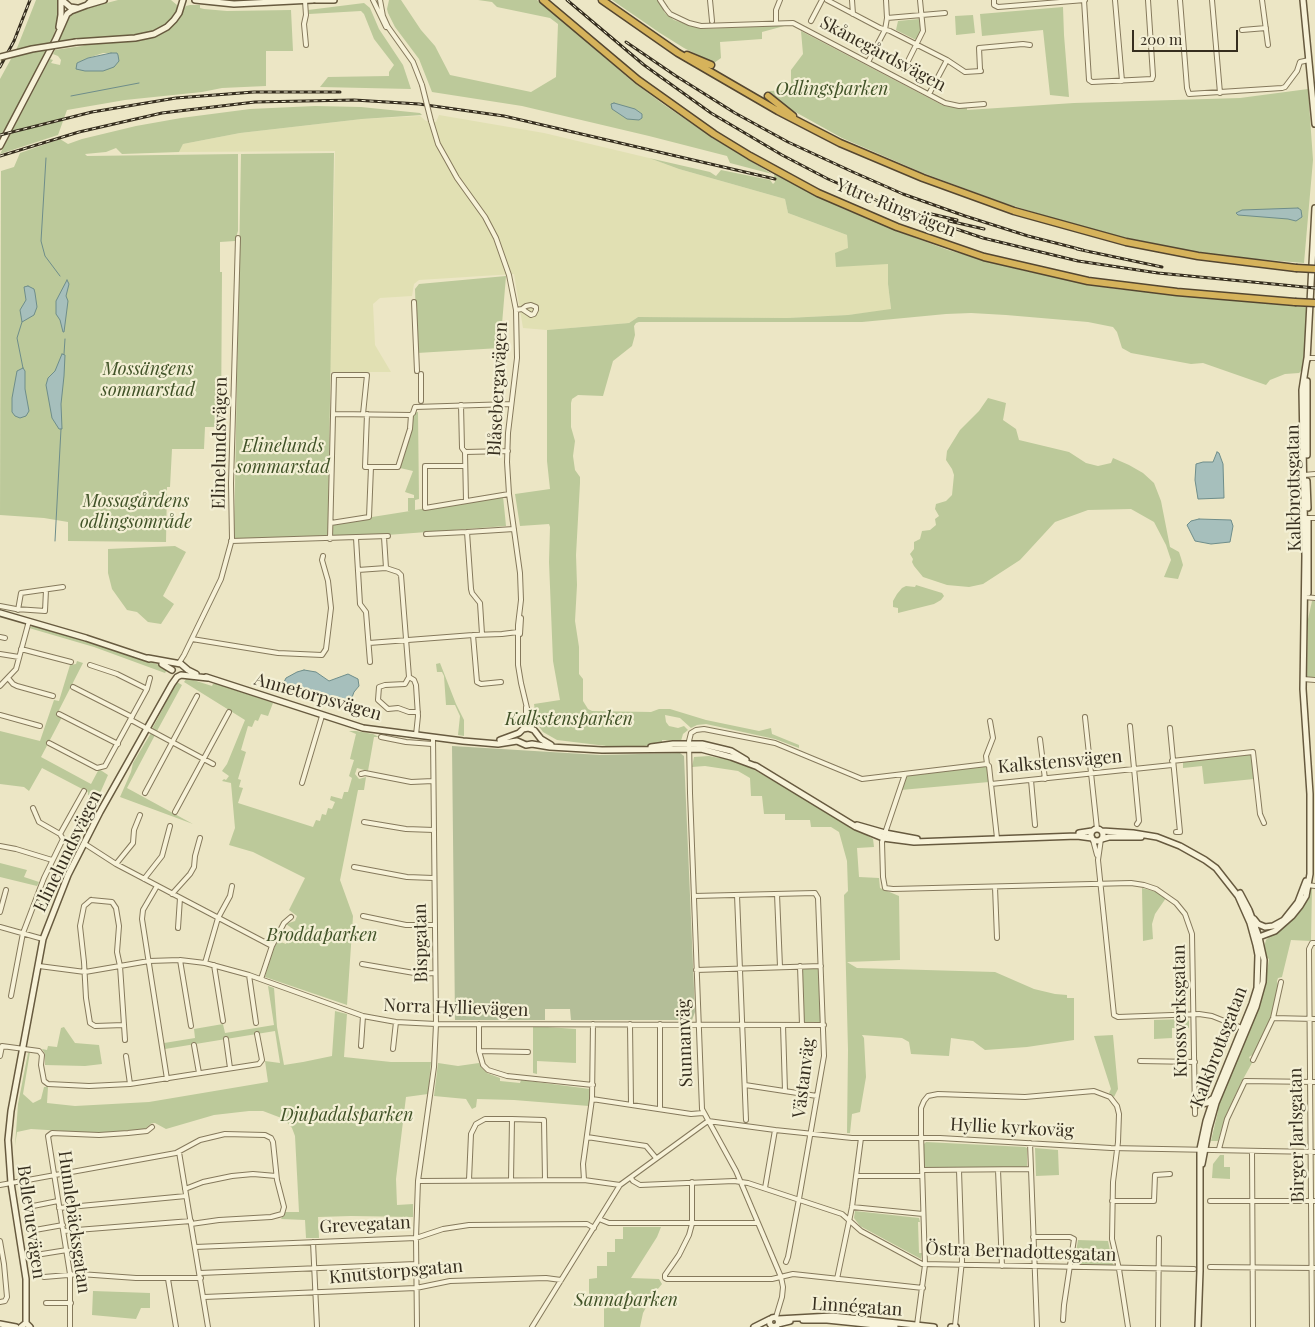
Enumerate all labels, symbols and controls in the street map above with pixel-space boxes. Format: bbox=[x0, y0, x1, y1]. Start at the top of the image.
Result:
street label: Skånegårdsvägen bbox=[816, 12, 950, 96]
scale bar bbox=[1135, 20, 1241, 52]
text: 200 m bbox=[1140, 29, 1182, 49]
park label: Odlingsparken bbox=[775, 78, 889, 100]
street label: Yttre Ringvägen bbox=[833, 174, 959, 242]
street label: Blåsebergavägen bbox=[484, 321, 512, 457]
park label: Mossängens sommarstad bbox=[101, 358, 195, 400]
street label: Elinelundsvägen bbox=[208, 376, 232, 510]
street label: Kalkbrottsgatan bbox=[1282, 424, 1306, 552]
park label: Elinelunds sommarstad bbox=[236, 435, 330, 478]
park label: Mossagårdens odlingsområde bbox=[80, 490, 192, 532]
street label: Annetorpsvägen bbox=[252, 668, 384, 726]
park label: Kalkstensparken bbox=[505, 708, 633, 730]
street label: Kalkstensvägen bbox=[997, 746, 1123, 778]
street label: Elinelundsvägen bbox=[29, 787, 107, 915]
street label: Bispgatan bbox=[410, 903, 432, 983]
park label: Broddaparken bbox=[267, 924, 377, 946]
street label: Krossverksgatan bbox=[1168, 944, 1192, 1078]
street label: Kalkbrottsgatan bbox=[1186, 984, 1252, 1110]
street label: Norra Hyllievägen bbox=[383, 995, 529, 1021]
street label: Sunnanväg bbox=[673, 998, 697, 1088]
street label: Västanväg bbox=[788, 1037, 820, 1119]
street label: Birger Jarlsgatan bbox=[1285, 1067, 1309, 1203]
park label: Djupadalsparken bbox=[280, 1104, 414, 1126]
street label: Hyllie kyrkoväg bbox=[949, 1114, 1075, 1142]
street label: Humlebäcksgatan bbox=[53, 1149, 95, 1295]
street label: Bellevuevägen bbox=[12, 1164, 50, 1280]
street label: Grevegatan bbox=[319, 1212, 411, 1238]
street label: Östra Bernadottesgatan bbox=[925, 1238, 1117, 1266]
street label: Knutstorpsgatan bbox=[328, 1255, 464, 1289]
park label: Sannaparken bbox=[574, 1289, 678, 1311]
street label: Linnégatan bbox=[811, 1293, 903, 1321]

